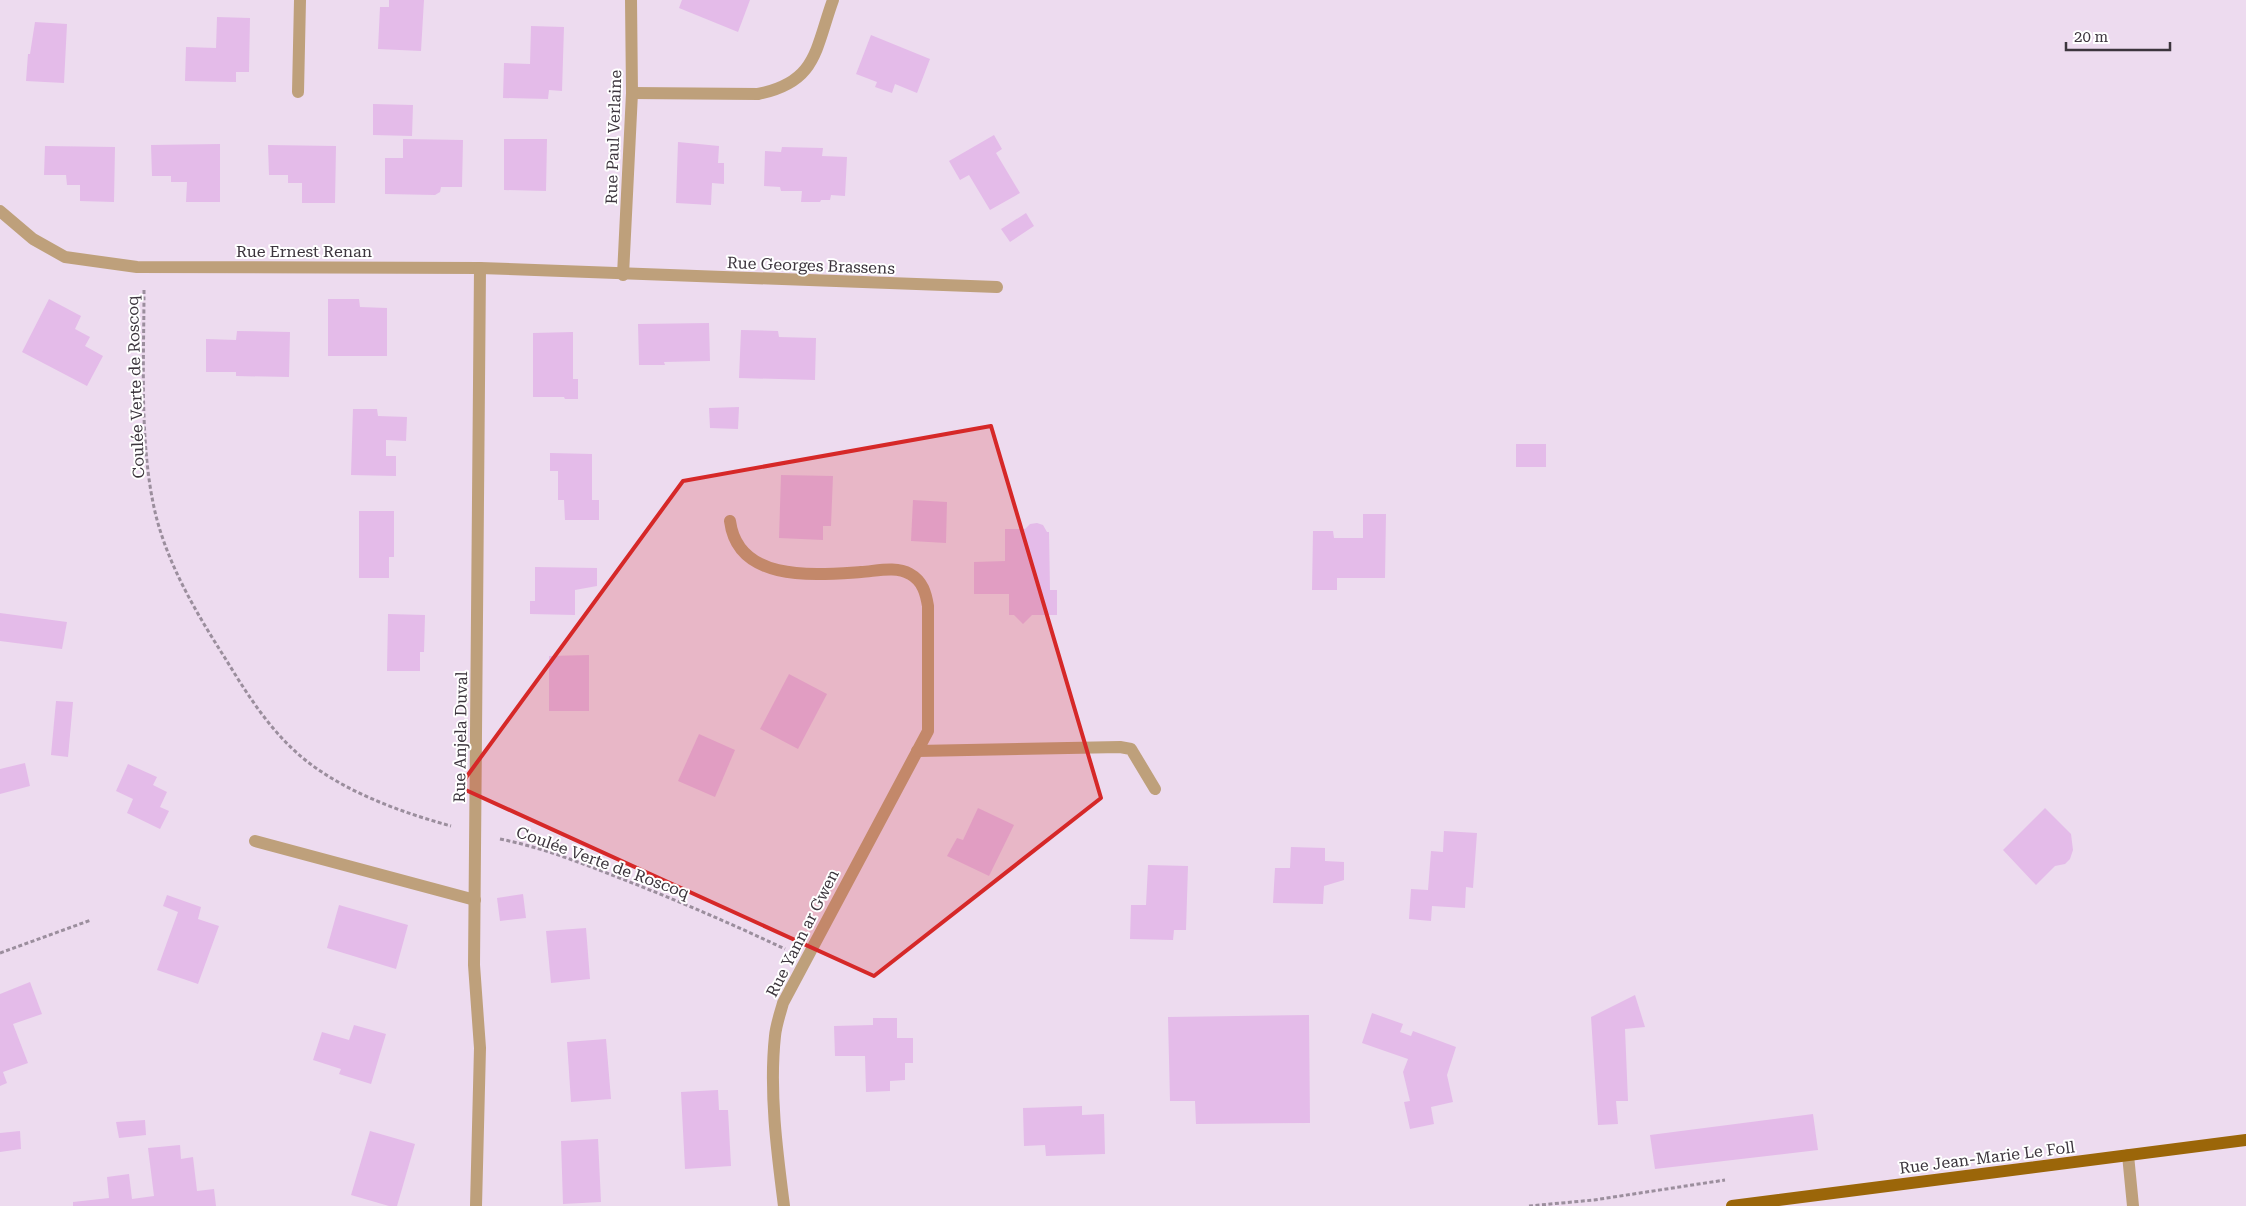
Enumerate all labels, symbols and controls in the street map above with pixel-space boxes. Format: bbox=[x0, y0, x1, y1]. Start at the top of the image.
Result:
scale bar bbox=[2066, 20, 2170, 52]
text: 20 m bbox=[2074, 28, 2109, 46]
street label: Rue Paul Verlaine bbox=[602, 69, 625, 205]
street label: Rue Ernest Renan bbox=[236, 242, 372, 261]
street label: Rue Georges Brassens bbox=[727, 253, 896, 278]
street label: Coulée Verte de Roscoq bbox=[123, 295, 148, 479]
street label: Rue Anjela Duval bbox=[450, 671, 471, 803]
street label: Coulée Verte de Roscoq bbox=[514, 822, 692, 903]
street label: Rue Yann ar Gwen bbox=[762, 866, 843, 1000]
street label: Rue Jean-Marie Le Foll bbox=[1898, 1137, 2076, 1178]

